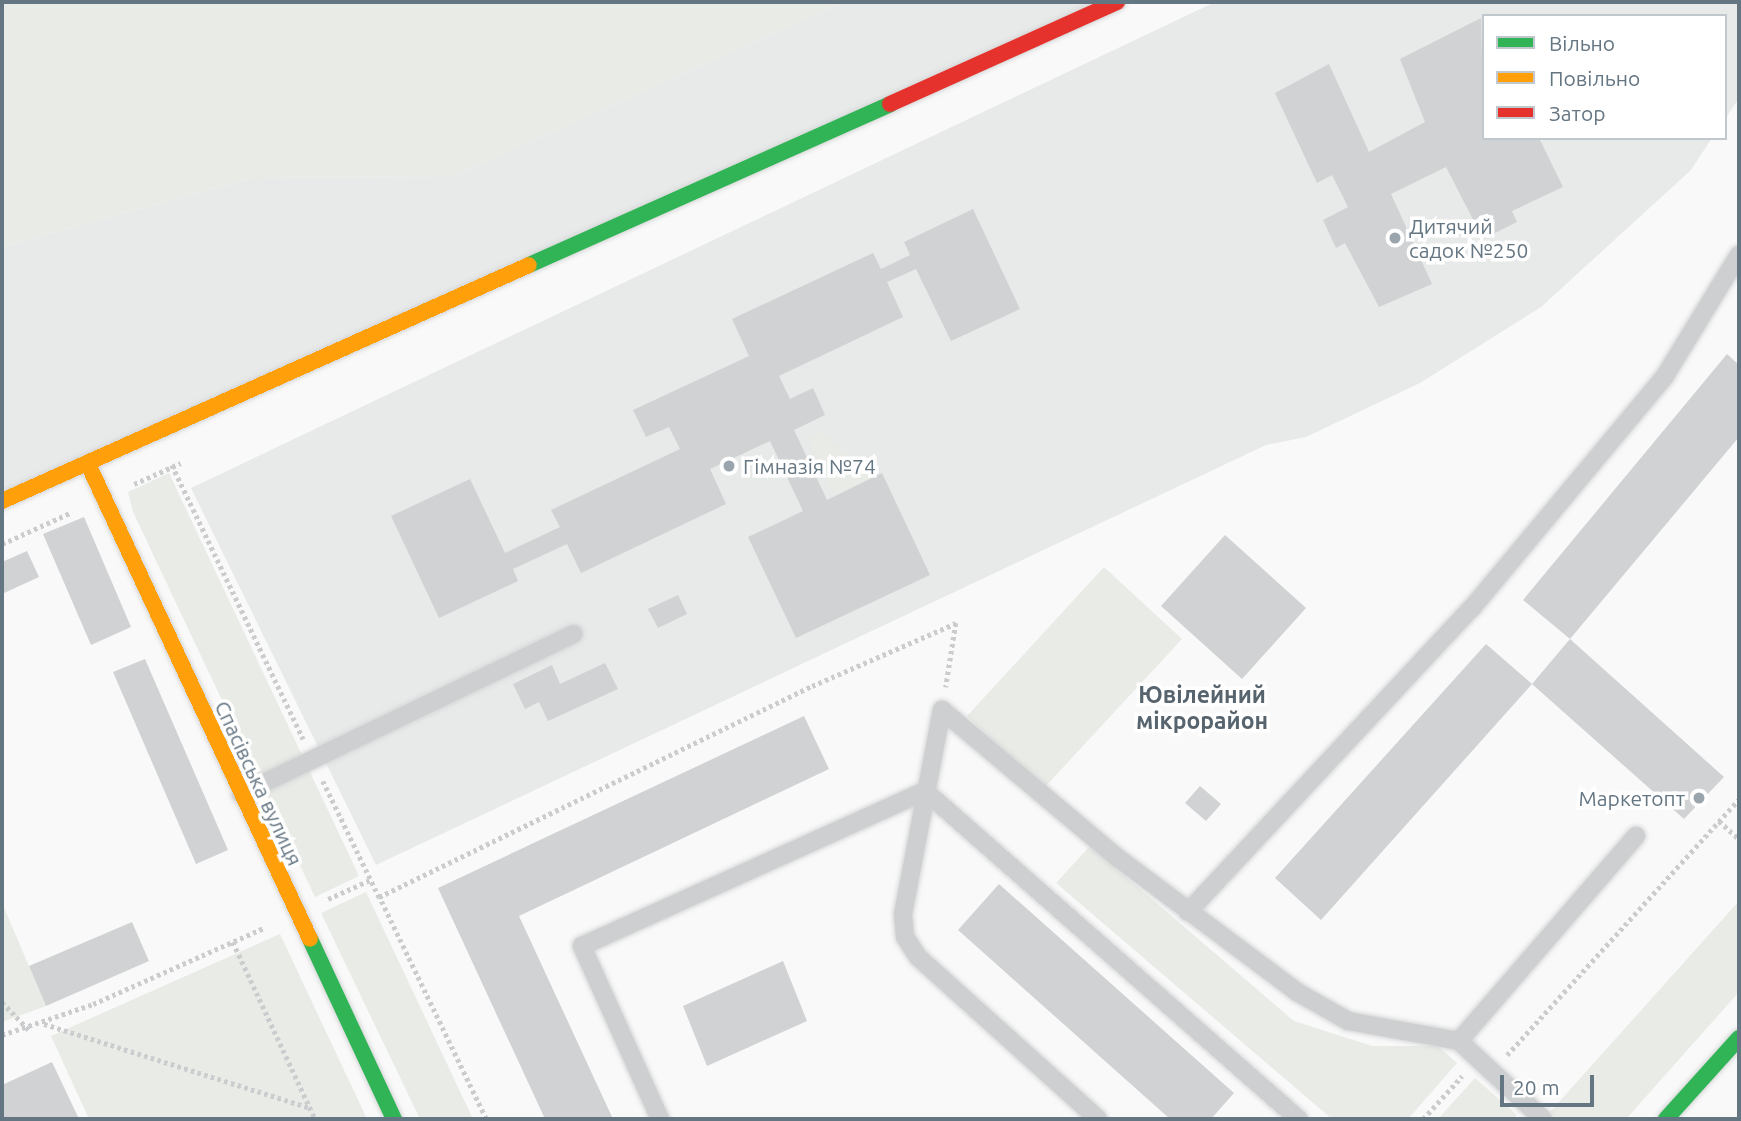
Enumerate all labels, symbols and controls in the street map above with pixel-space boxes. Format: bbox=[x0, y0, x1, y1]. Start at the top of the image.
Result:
legend bbox=[1482, 14, 1727, 140]
text: Вільно bbox=[1549, 31, 1615, 55]
text: Повільно bbox=[1549, 66, 1640, 90]
text: Затор bbox=[1549, 101, 1605, 125]
place label: Дитячий садок №250 bbox=[1409, 213, 1528, 263]
marker: Дитячий садок №250 bbox=[1387, 230, 1403, 246]
place label: Гімназія №74 bbox=[743, 453, 876, 479]
marker: Гімназія №74 bbox=[721, 458, 737, 474]
district label: Ювілейний мікрорайон bbox=[1136, 681, 1268, 735]
street label: Спасівська вулиця bbox=[210, 697, 308, 869]
place label: Маркетопт bbox=[1579, 785, 1685, 811]
marker: Маркетопт bbox=[1691, 790, 1707, 806]
scale bar bbox=[1503, 1062, 1598, 1106]
text: 20 m bbox=[1513, 1075, 1560, 1099]

